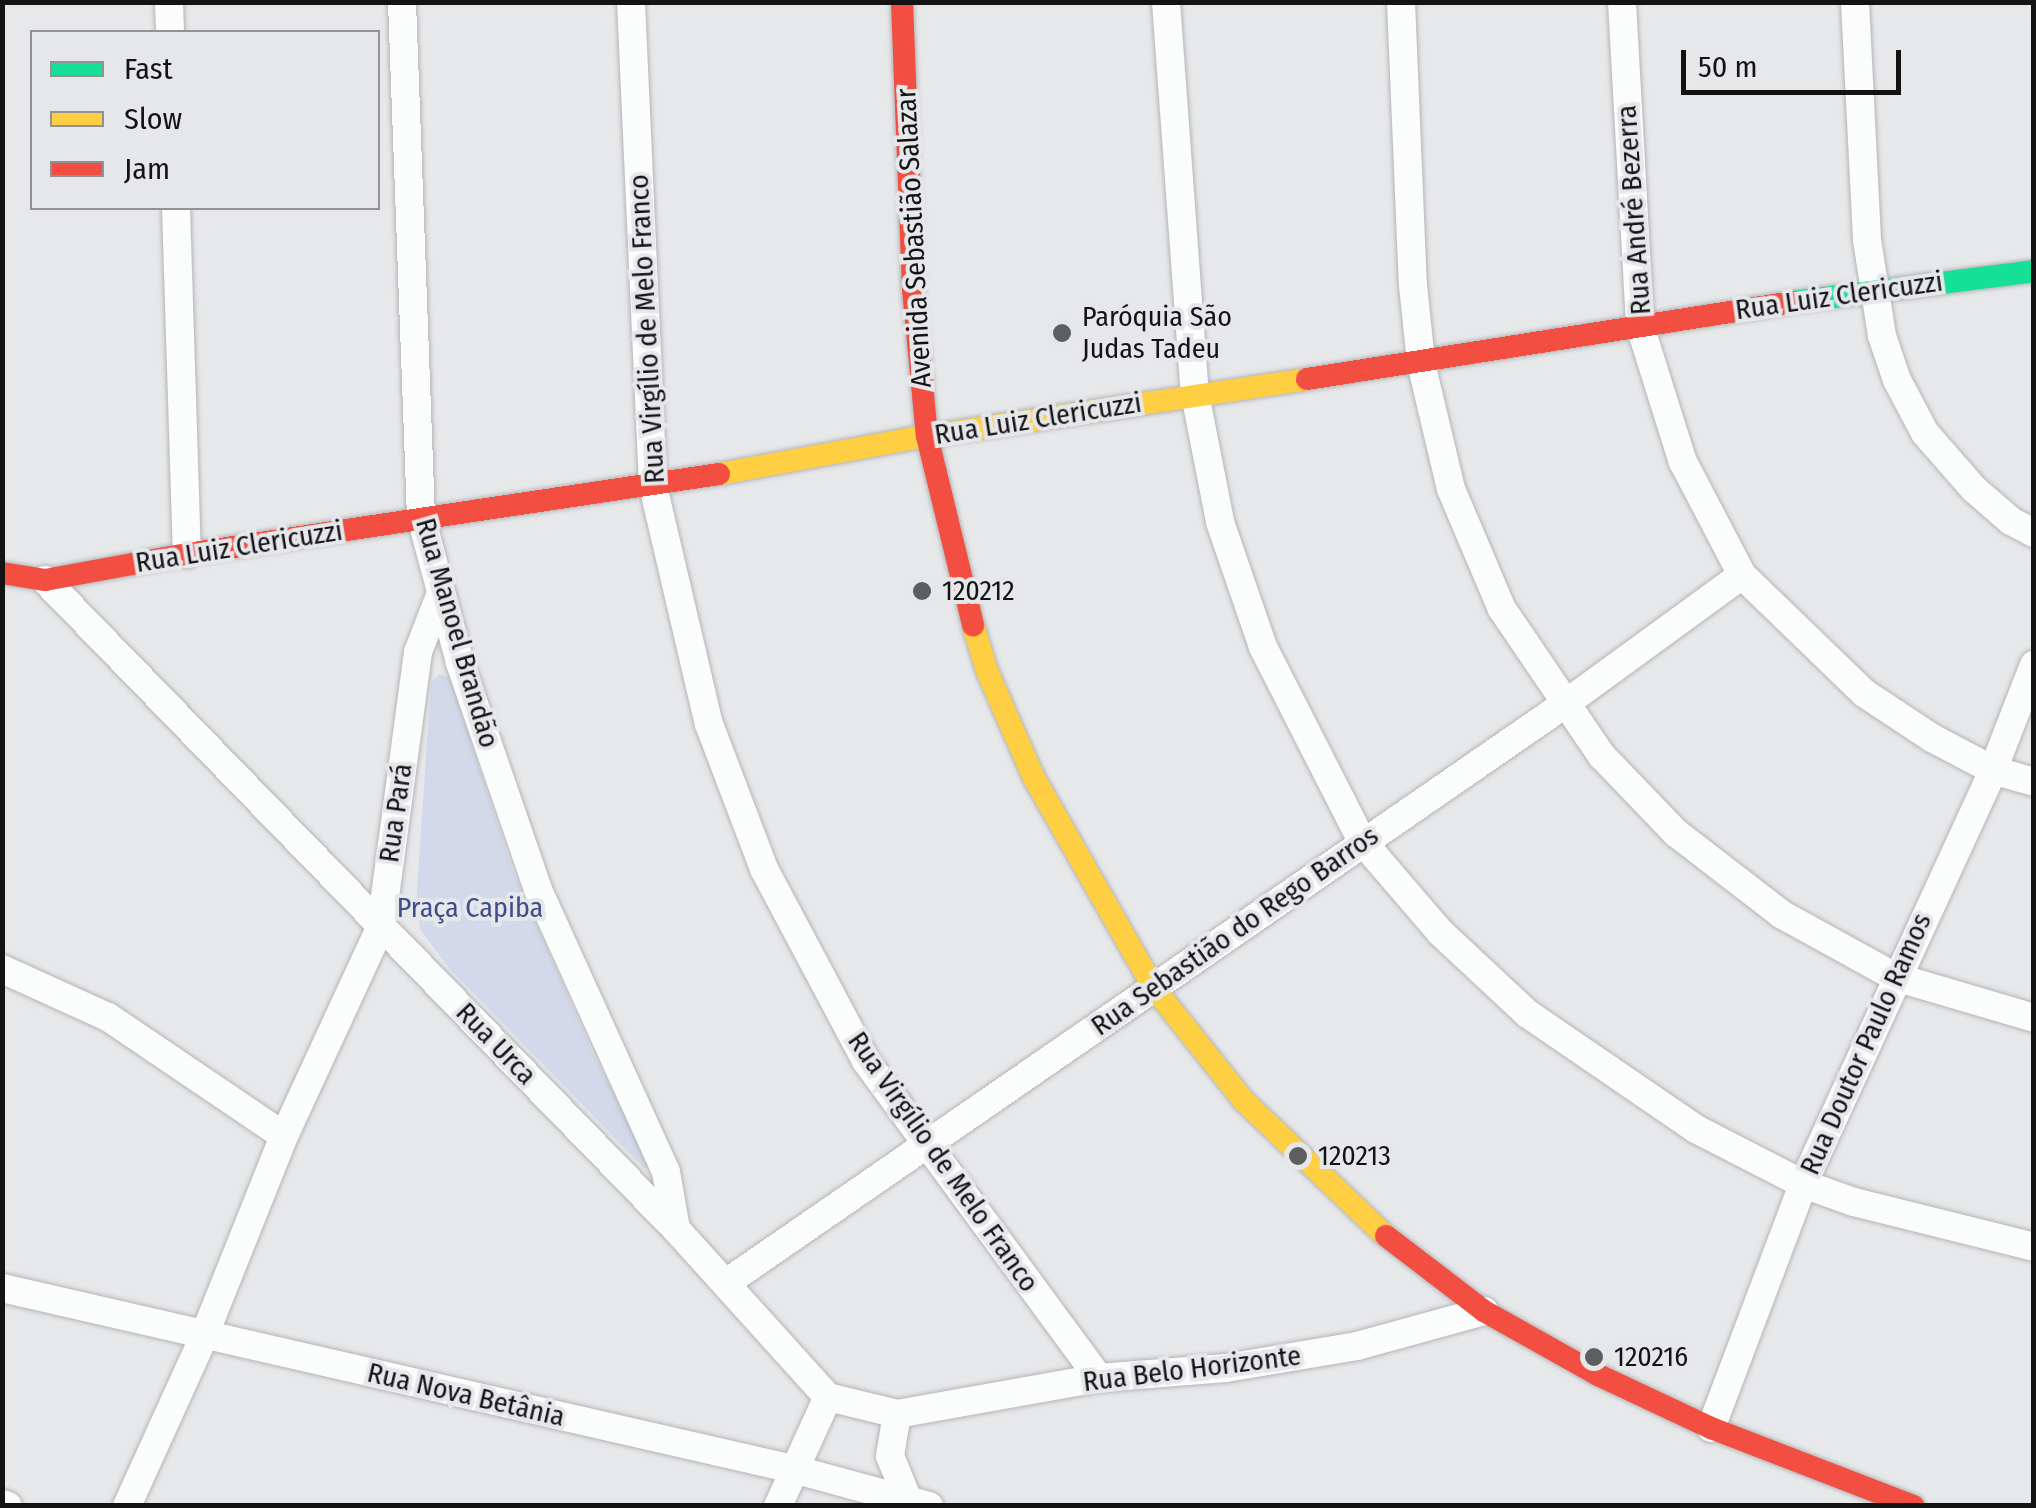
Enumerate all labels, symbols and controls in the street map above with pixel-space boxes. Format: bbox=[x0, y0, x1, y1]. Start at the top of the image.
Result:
legend bbox=[30, 30, 380, 210]
scale bar bbox=[1686, 30, 1906, 92]
text: 50 m bbox=[1698, 49, 1758, 85]
text: Fast bbox=[124, 51, 172, 87]
street label: Avenida Sebastião Salazar bbox=[889, 88, 939, 388]
text: Slow bbox=[124, 101, 182, 137]
street label: Rua André Bezerra bbox=[1610, 104, 1658, 316]
text: Jam bbox=[124, 151, 170, 187]
street label: Rua Virgílio de Melo Franco bbox=[622, 173, 672, 485]
street label: Rua Luiz Clericuzzi bbox=[1733, 265, 1945, 327]
place label: Paróquia São Judas Tadeu bbox=[1082, 300, 1232, 366]
marker: Paróquia São Judas Tadeu bbox=[1051, 322, 1073, 344]
street label: Rua Luiz Clericuzzi bbox=[932, 386, 1144, 452]
street label: Rua Luiz Clericuzzi bbox=[133, 514, 345, 580]
street label: Rua Manoel Brandão bbox=[408, 514, 506, 752]
place label: 120212 bbox=[942, 574, 1015, 608]
marker: 120212 bbox=[911, 580, 933, 602]
street label: Rua Pará bbox=[372, 761, 420, 865]
street label: Rua Sebastião do Rego Barros bbox=[1085, 819, 1385, 1043]
park label: Praça Capiba bbox=[397, 891, 543, 925]
street label: Rua Doutor Paulo Ramos bbox=[1793, 908, 1939, 1180]
street label: Rua Urca bbox=[449, 996, 543, 1092]
street label: Rua Virgílio de Melo Franco bbox=[840, 1026, 1046, 1298]
place label: 120213 bbox=[1318, 1139, 1391, 1173]
marker: 120213 bbox=[1287, 1145, 1309, 1167]
street label: Rua Belo Horizonte bbox=[1081, 1339, 1303, 1399]
place label: 120216 bbox=[1614, 1340, 1688, 1374]
marker: 120216 bbox=[1583, 1346, 1605, 1368]
street label: Rua Nova Betânia bbox=[364, 1356, 568, 1434]

